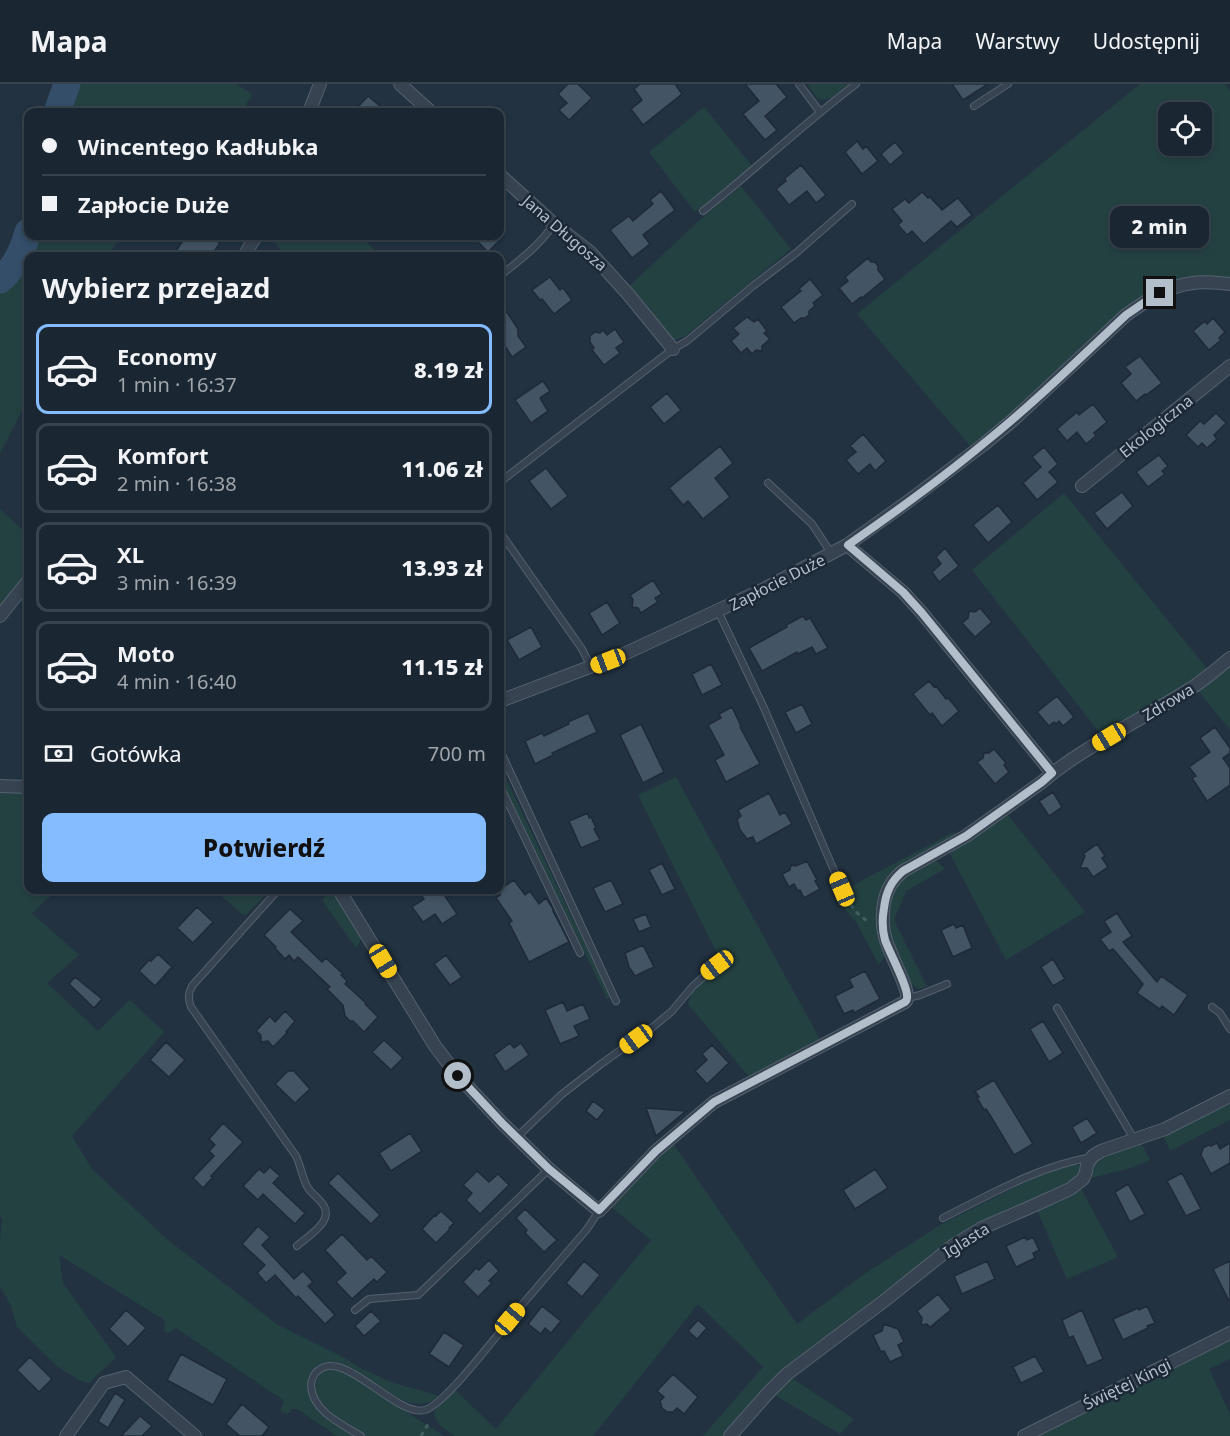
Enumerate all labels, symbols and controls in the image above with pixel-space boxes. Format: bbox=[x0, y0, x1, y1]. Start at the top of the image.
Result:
text: Mapa bbox=[30, 22, 108, 60]
text: Mapa bbox=[887, 27, 942, 55]
text: Warstwy bbox=[975, 27, 1060, 55]
text: Udostępnij bbox=[1093, 27, 1200, 55]
map controls bbox=[1158, 102, 1212, 156]
button: locate bbox=[1158, 102, 1212, 156]
text: Wincentego Kadłubka bbox=[78, 131, 318, 161]
text: Zapłocie Duże bbox=[78, 189, 229, 219]
street label: Jana Długosza bbox=[516, 189, 612, 276]
callout: 2 min bbox=[1110, 206, 1210, 248]
text: 2 min bbox=[1132, 213, 1187, 240]
text: Wybierz przejazd bbox=[42, 269, 270, 306]
route end bbox=[1146, 279, 1173, 306]
text: Economy bbox=[117, 341, 216, 371]
icon: car bbox=[45, 342, 99, 396]
text: 8.19 zł bbox=[414, 354, 483, 384]
text: 1 min · 16:37 bbox=[117, 371, 237, 398]
street label: Ekologiczna bbox=[1115, 389, 1197, 463]
text: Komfort bbox=[117, 440, 208, 470]
icon: car bbox=[45, 441, 99, 495]
text: 11.06 zł bbox=[401, 453, 483, 483]
text: 2 min · 16:38 bbox=[117, 470, 237, 497]
text: XL bbox=[117, 539, 144, 569]
icon: car bbox=[45, 540, 99, 594]
street label: Zapłocie Duże bbox=[725, 548, 829, 616]
text: 13.93 zł bbox=[401, 552, 483, 582]
text: 3 min · 16:39 bbox=[117, 569, 237, 596]
text: Moto bbox=[117, 638, 175, 668]
icon: car bbox=[45, 639, 99, 693]
car bbox=[588, 646, 628, 676]
text: 11.15 zł bbox=[401, 651, 483, 681]
text: 4 min · 16:40 bbox=[117, 668, 237, 695]
street label: Zdrowa bbox=[1138, 678, 1198, 726]
car bbox=[1089, 720, 1129, 754]
icon: cash bbox=[42, 737, 75, 770]
text: Gotówka bbox=[90, 738, 182, 768]
text: 700 m bbox=[428, 740, 486, 767]
button: Potwierdź bbox=[42, 813, 486, 882]
car bbox=[827, 869, 857, 909]
car bbox=[366, 941, 400, 981]
car bbox=[697, 947, 737, 983]
car bbox=[616, 1021, 656, 1057]
route start bbox=[444, 1062, 471, 1089]
street label: Iglasta bbox=[939, 1217, 993, 1263]
car bbox=[492, 1299, 528, 1339]
street label: Świętej Kingi bbox=[1079, 1353, 1175, 1415]

